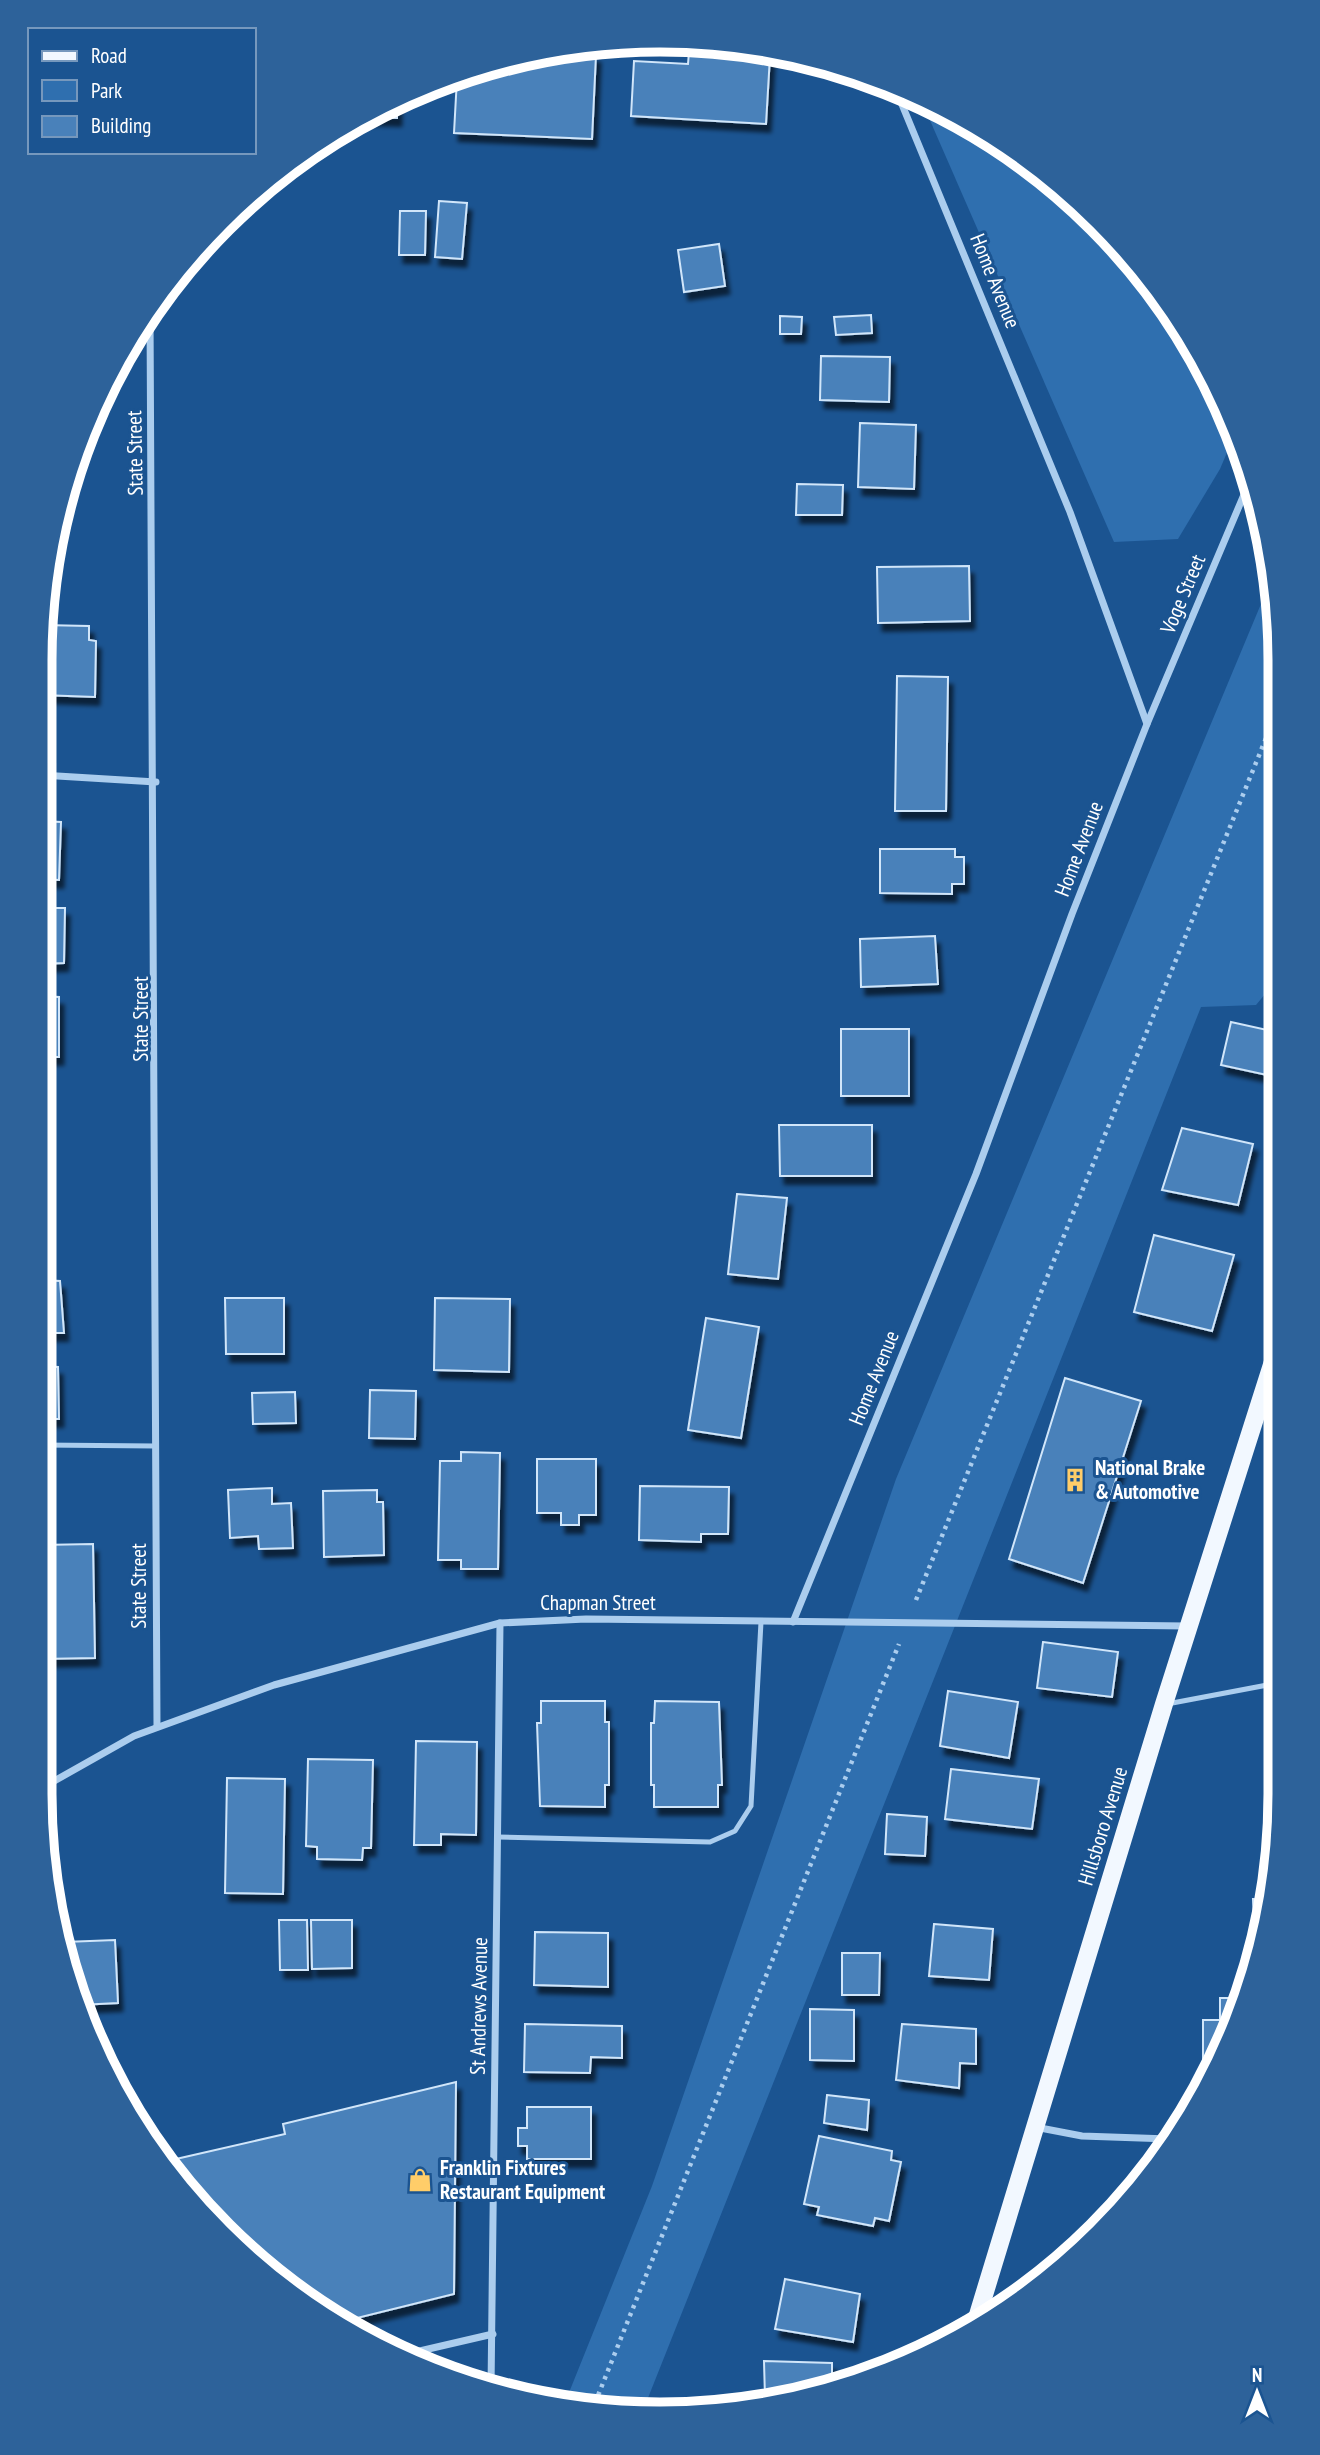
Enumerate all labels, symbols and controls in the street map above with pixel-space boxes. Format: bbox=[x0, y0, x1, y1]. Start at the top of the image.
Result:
legend bbox=[28, 28, 256, 154]
text: Road bbox=[91, 42, 127, 69]
text: Park bbox=[91, 77, 122, 104]
text: Building bbox=[91, 112, 151, 139]
street label: Home Avenue bbox=[964, 230, 1027, 332]
street label: State Street bbox=[120, 410, 149, 496]
street label: Voge Street bbox=[1153, 550, 1211, 638]
street label: Home Avenue bbox=[1048, 797, 1109, 900]
street label: State Street bbox=[127, 976, 154, 1062]
street label: Home Avenue bbox=[842, 1327, 905, 1429]
place label: National Brake & Automotive bbox=[1095, 1454, 1205, 1505]
building icon: National Brake & Automotive bbox=[1061, 1466, 1089, 1494]
street label: State Street bbox=[125, 1543, 152, 1629]
street label: Chapman Street bbox=[540, 1589, 656, 1616]
street label: Hillsboro Avenue bbox=[1072, 1763, 1133, 1888]
street label: St Andrews Avenue bbox=[464, 1937, 493, 2075]
place label: Franklin Fixtures Restaurant Equipment bbox=[440, 2154, 605, 2205]
shop icon: Franklin Fixtures Restaurant Equipment bbox=[406, 2166, 434, 2194]
north arrow bbox=[1222, 2357, 1292, 2427]
text: N bbox=[1252, 2363, 1262, 2387]

